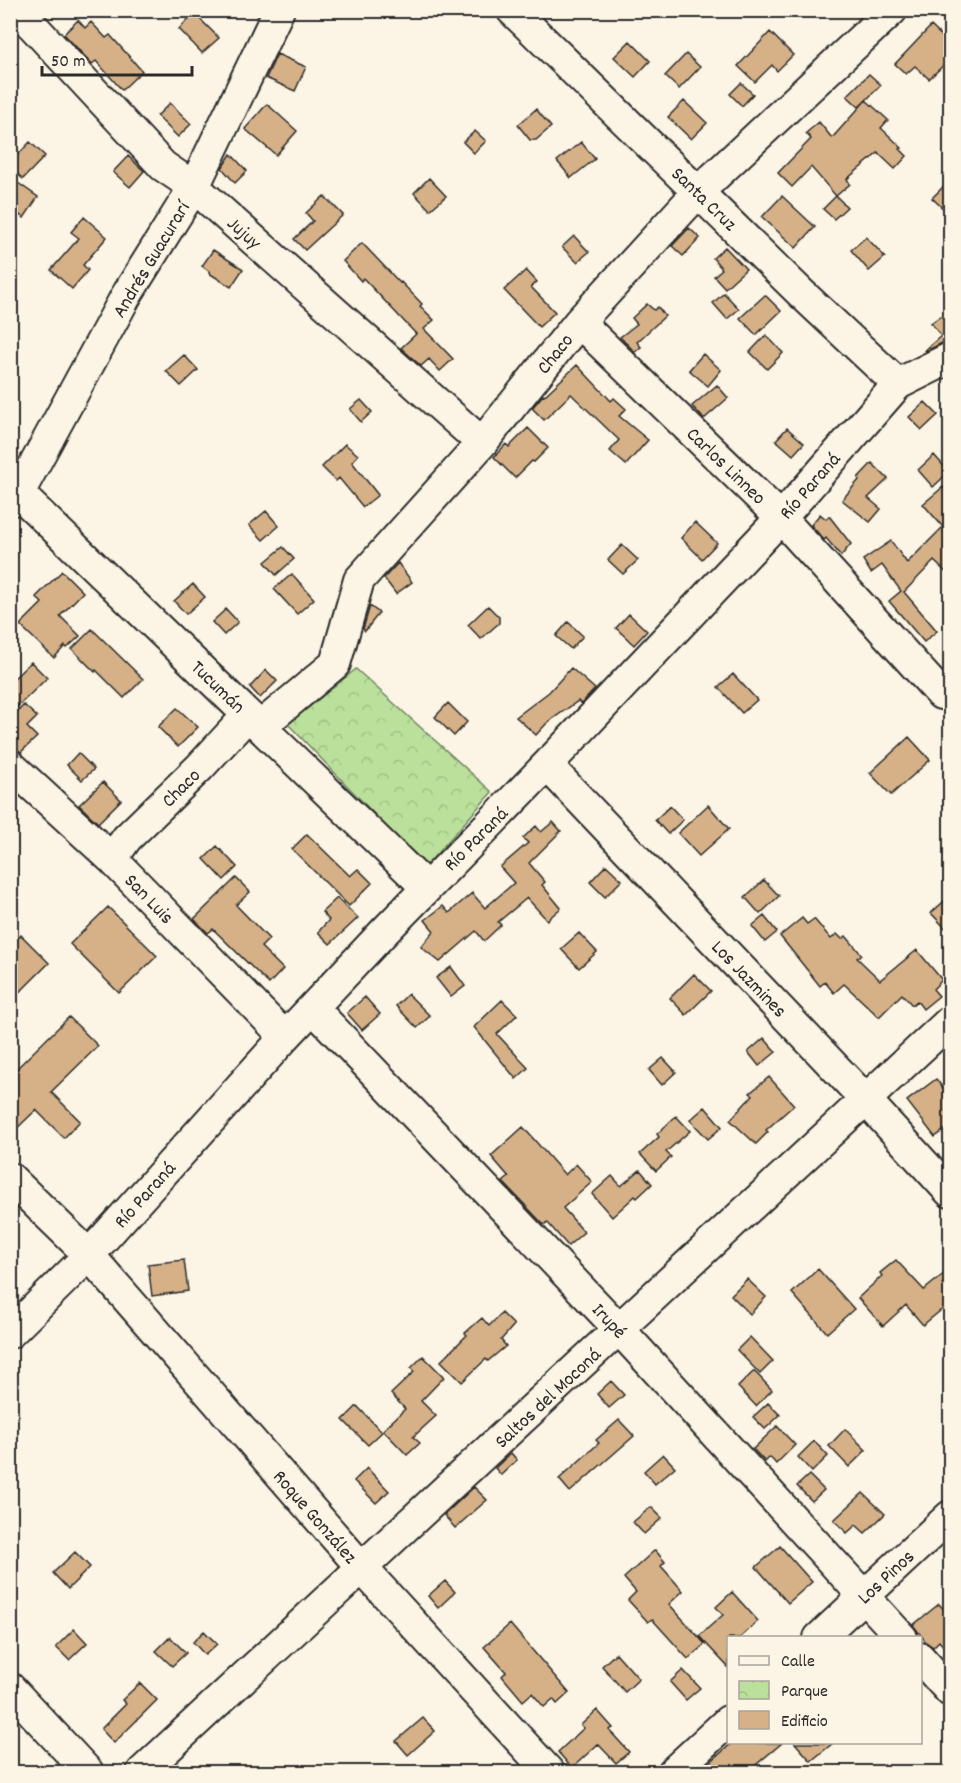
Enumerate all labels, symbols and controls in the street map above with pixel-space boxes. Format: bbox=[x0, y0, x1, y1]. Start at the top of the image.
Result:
scale bar bbox=[42, 39, 192, 77]
text: 50 m bbox=[51, 50, 86, 75]
street label: Santa Cruz bbox=[664, 161, 743, 239]
street label: Andrés Guacurarí bbox=[107, 196, 199, 324]
street label: Jujuy bbox=[220, 211, 267, 258]
street label: Chaco bbox=[531, 328, 582, 381]
street label: Carlos Linneo bbox=[679, 422, 771, 512]
street label: Río Paraná bbox=[774, 447, 849, 527]
street label: Tucumán bbox=[183, 655, 250, 721]
street label: Chaco bbox=[156, 763, 208, 815]
street label: Río Paraná bbox=[438, 801, 516, 879]
street label: San Luis bbox=[117, 868, 179, 932]
street label: Los Jazmines bbox=[704, 935, 792, 1025]
street label: Río Paraná bbox=[109, 1156, 184, 1236]
street label: Irupé bbox=[584, 1298, 632, 1346]
street label: Saltos del Moconá bbox=[490, 1342, 609, 1456]
street label: Roque González bbox=[265, 1465, 363, 1571]
street label: Los Pinos bbox=[852, 1544, 922, 1612]
legend bbox=[727, 1636, 922, 1744]
text: Calle bbox=[781, 1650, 815, 1675]
text: Parque bbox=[781, 1680, 828, 1705]
text: Edificio bbox=[781, 1710, 828, 1735]

